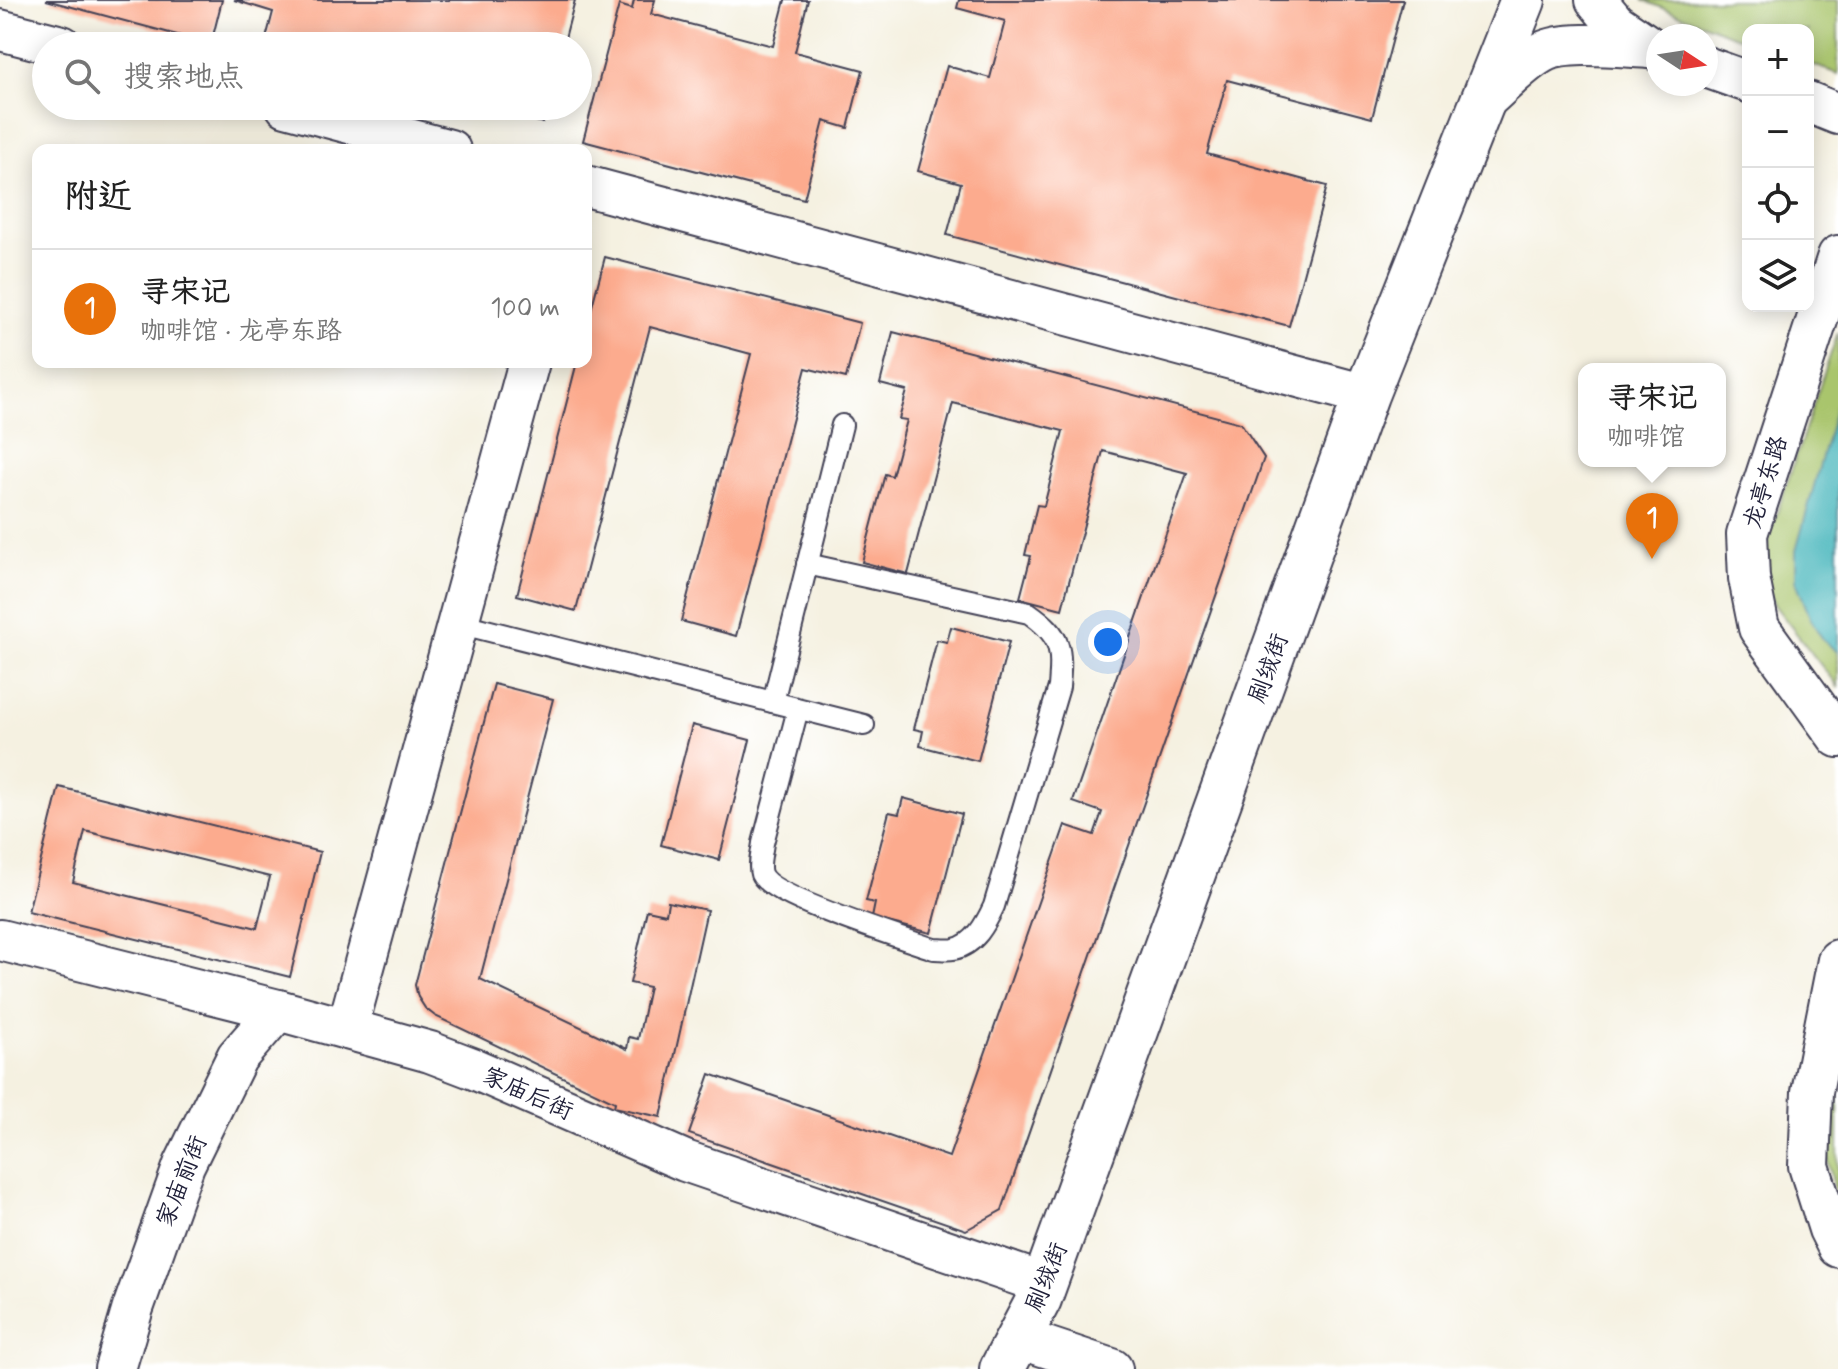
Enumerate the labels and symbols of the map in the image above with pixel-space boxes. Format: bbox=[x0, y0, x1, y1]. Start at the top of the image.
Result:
north arrow bbox=[1646, 24, 1718, 96]
street label: 龙亭东路 bbox=[1738, 432, 1795, 533]
pin: 1 bbox=[1626, 493, 1678, 559]
your location bbox=[1088, 622, 1128, 662]
street label: 刷绒街 bbox=[1243, 629, 1296, 708]
street label: 家庙后街 bbox=[477, 1061, 578, 1128]
street label: 家庙前街 bbox=[150, 1131, 215, 1232]
street label: 刷绒街 bbox=[1020, 1238, 1075, 1317]

